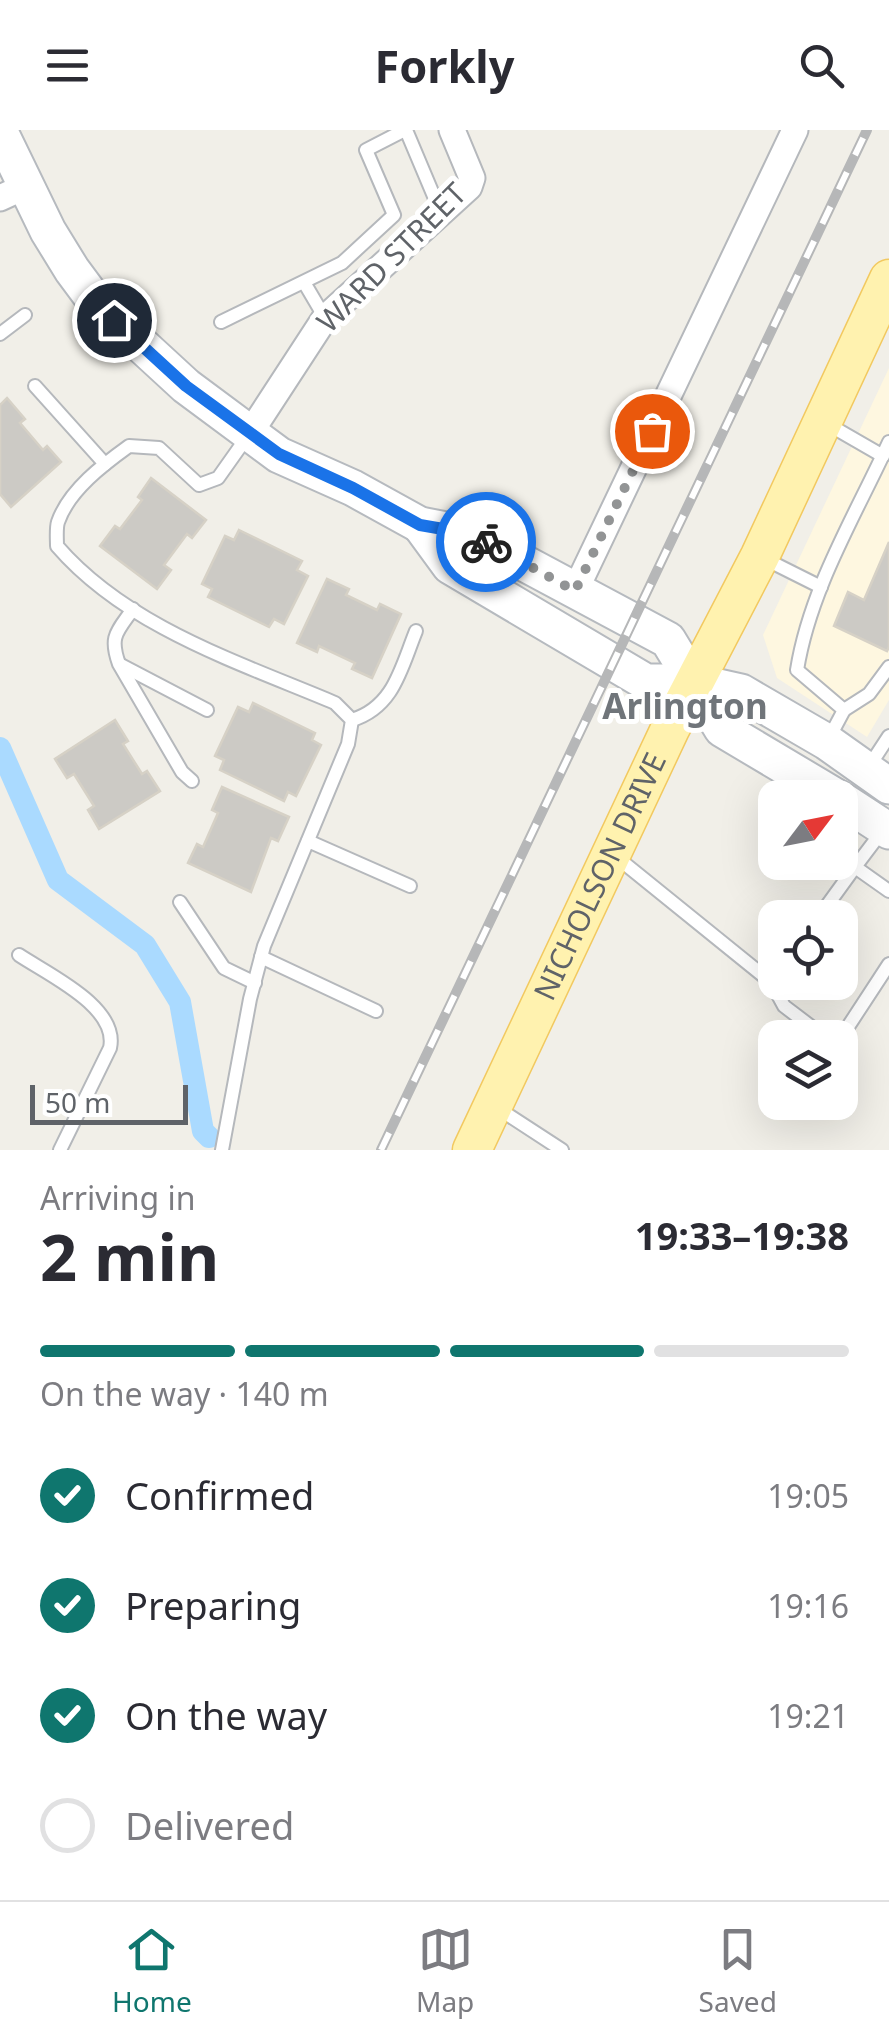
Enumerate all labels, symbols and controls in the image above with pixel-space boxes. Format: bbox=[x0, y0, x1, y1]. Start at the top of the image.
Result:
text: Forkly bbox=[375, 35, 514, 96]
icon: menu bbox=[40, 38, 95, 93]
icon: search bbox=[794, 38, 849, 93]
street label: WARD STREET bbox=[307, 173, 475, 341]
pin bbox=[72, 278, 157, 363]
icon: home bbox=[87, 293, 142, 348]
pin bbox=[610, 389, 695, 474]
icon: bag bbox=[625, 404, 680, 459]
courier bbox=[436, 492, 536, 592]
icon: bike bbox=[459, 515, 514, 570]
district label: Arlington bbox=[602, 682, 768, 729]
street label: NICHOLSON DRIVE bbox=[523, 745, 675, 1007]
north arrow bbox=[758, 780, 858, 880]
map controls bbox=[758, 780, 858, 1120]
button: locate bbox=[758, 900, 858, 1000]
button: layers bbox=[758, 1020, 858, 1120]
scale bar bbox=[30, 1080, 188, 1124]
text: 50 m bbox=[45, 1083, 111, 1121]
text: Arriving in bbox=[40, 1176, 195, 1219]
text: 19:33–19:38 bbox=[635, 1209, 849, 1261]
text: 2 min bbox=[40, 1212, 219, 1300]
text: On the way · 140 m bbox=[40, 1372, 329, 1415]
icon: check bbox=[40, 1468, 95, 1523]
text: Confirmed bbox=[125, 1469, 314, 1521]
text: 19:05 bbox=[767, 1474, 849, 1517]
icon: check bbox=[40, 1578, 95, 1633]
text: Preparing bbox=[125, 1579, 301, 1631]
text: 19:16 bbox=[767, 1584, 849, 1627]
icon: check bbox=[40, 1688, 95, 1743]
text: On the way bbox=[125, 1689, 327, 1741]
text: 19:21 bbox=[767, 1694, 849, 1737]
text: Delivered bbox=[125, 1799, 294, 1851]
tab: Home bbox=[112, 1922, 192, 2020]
tab: Map bbox=[416, 1922, 474, 2020]
tab: Saved bbox=[699, 1922, 777, 2020]

